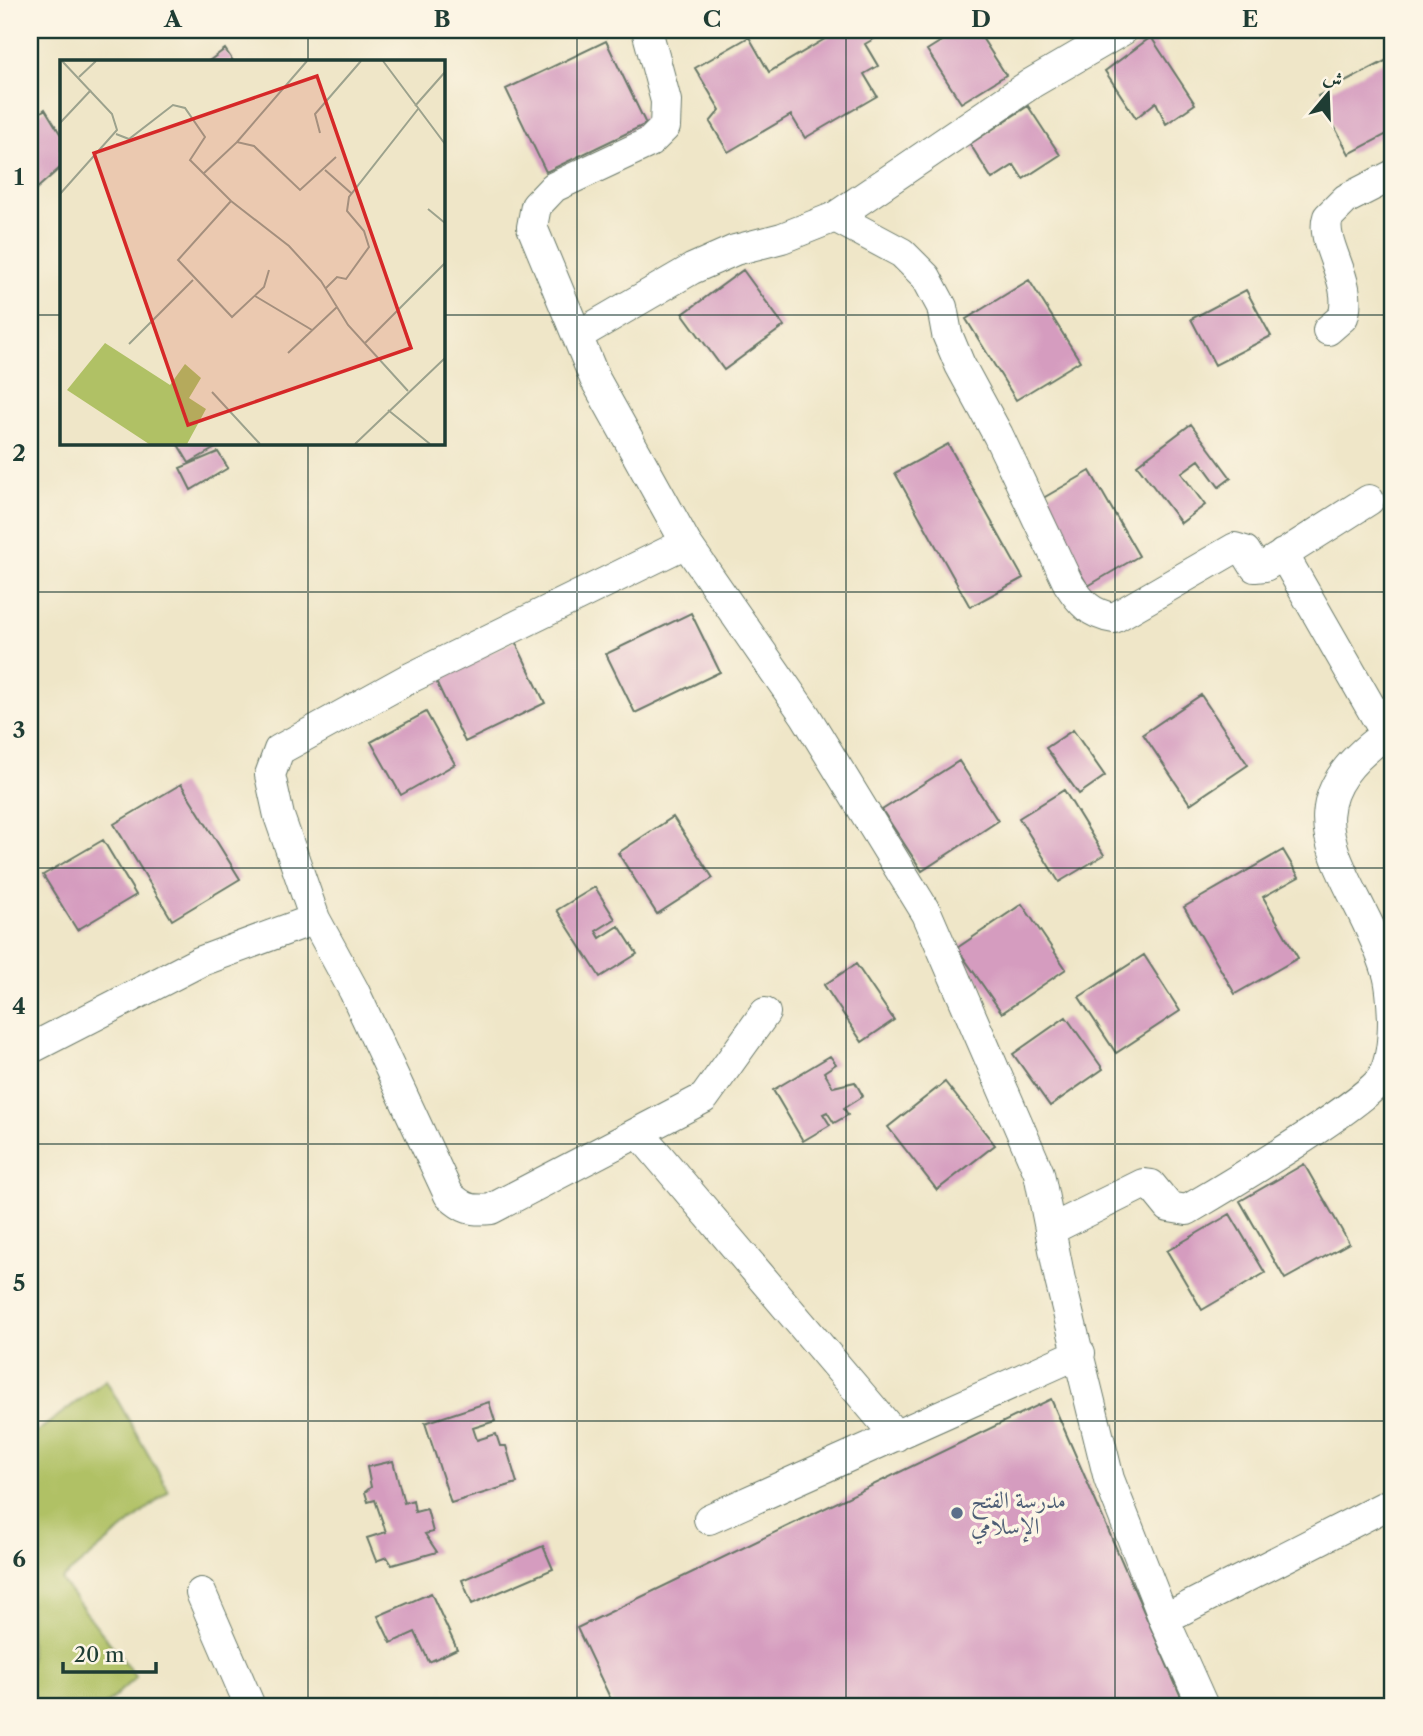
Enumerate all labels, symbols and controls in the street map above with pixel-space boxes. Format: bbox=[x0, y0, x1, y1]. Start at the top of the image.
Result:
text: A bbox=[163, 5, 183, 33]
text: B bbox=[433, 5, 451, 33]
text: C bbox=[703, 5, 721, 33]
text: D bbox=[971, 5, 991, 33]
text: E bbox=[1242, 5, 1258, 33]
inset map bbox=[60, 60, 444, 444]
north arrow bbox=[1294, 60, 1364, 130]
text: ش bbox=[1321, 64, 1346, 92]
text: 1 bbox=[14, 163, 25, 191]
text: 2 bbox=[12, 439, 26, 467]
text: 3 bbox=[13, 716, 26, 744]
text: 4 bbox=[12, 992, 26, 1020]
text: 5 bbox=[13, 1269, 25, 1297]
place label: مدرسة الفتح الإسلامي bbox=[971, 1486, 1066, 1545]
marker: مدرسة الفتح الإسلامي bbox=[949, 1505, 965, 1521]
text: 6 bbox=[12, 1545, 26, 1573]
scale bar bbox=[63, 1631, 156, 1675]
text: 20 m bbox=[74, 1642, 125, 1667]

